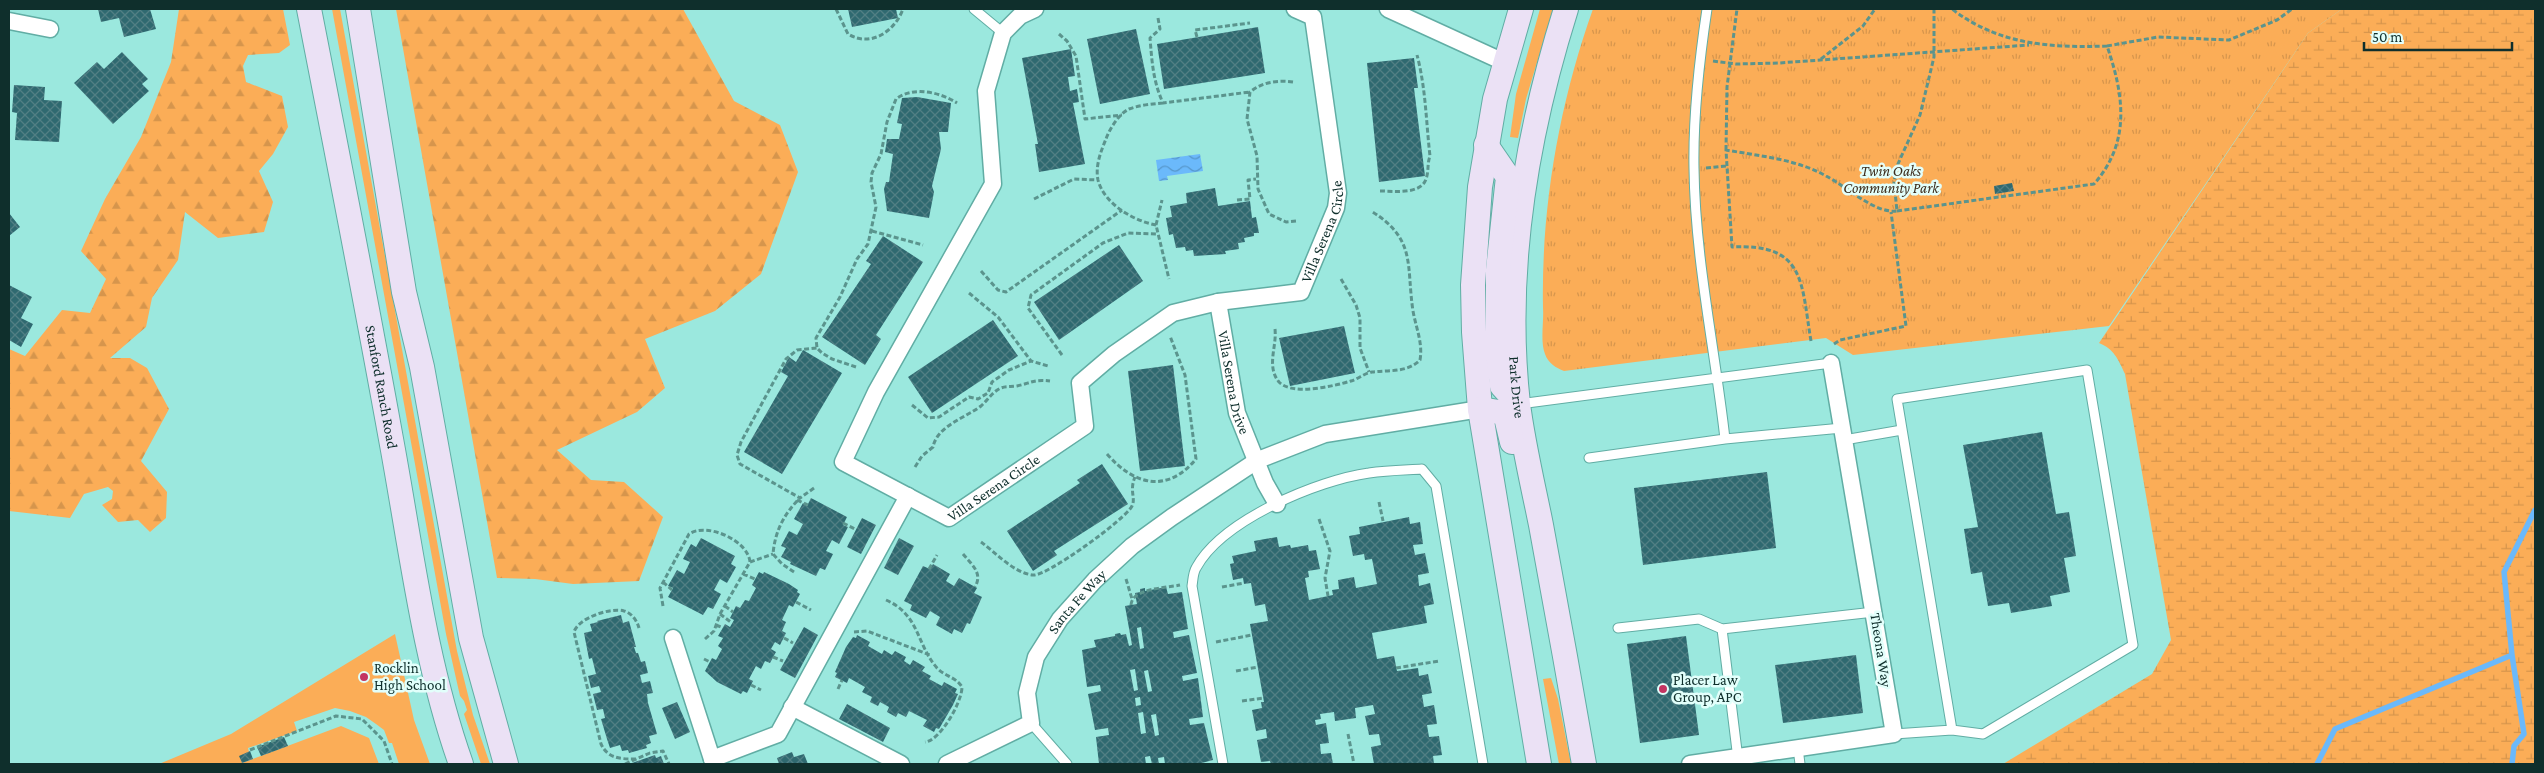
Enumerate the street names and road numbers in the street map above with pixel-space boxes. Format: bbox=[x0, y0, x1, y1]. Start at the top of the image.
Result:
street label: Villa Serena Circle bbox=[1298, 179, 1346, 285]
street label: Stanford Ranch Road bbox=[362, 324, 401, 450]
street label: Villa Serena Drive bbox=[1215, 329, 1253, 437]
street label: Park Drive bbox=[1506, 356, 1528, 420]
street label: Villa Serena Circle bbox=[945, 451, 1043, 525]
street label: Santa Fe Way bbox=[1045, 566, 1110, 637]
street label: Theona Way bbox=[1866, 612, 1895, 688]

